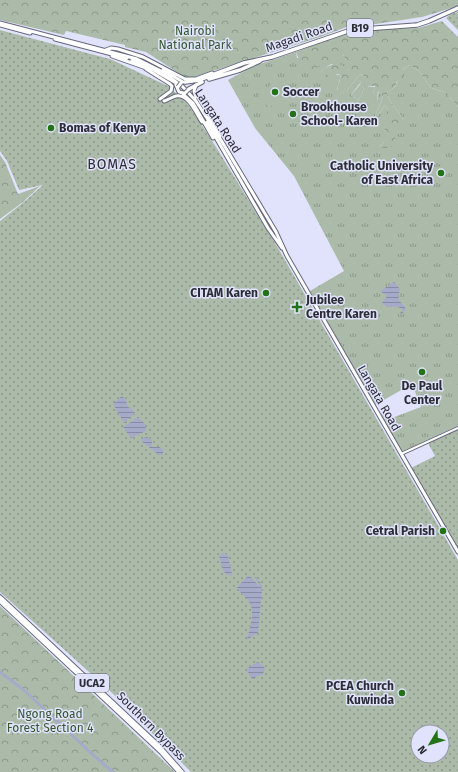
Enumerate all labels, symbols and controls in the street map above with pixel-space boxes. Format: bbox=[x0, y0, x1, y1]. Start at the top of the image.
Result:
street label: Magadi Road bbox=[264, 19, 334, 55]
road number: B19 bbox=[347, 19, 373, 37]
park label: Nairobi National Park bbox=[158, 24, 232, 52]
place label: Soccer bbox=[283, 85, 320, 99]
street label: Langata Road bbox=[192, 86, 244, 156]
marker: Soccer bbox=[270, 87, 280, 97]
place label: Brookhouse School- Karen bbox=[301, 100, 378, 128]
marker: Brookhouse School- Karen bbox=[288, 109, 298, 119]
place label: Bomas of Kenya bbox=[59, 121, 147, 135]
marker: Bomas of Kenya bbox=[46, 123, 56, 133]
district label: BOMAS bbox=[87, 156, 137, 173]
place label: Catholic University of East Africa bbox=[330, 159, 434, 187]
marker: Catholic University of East Africa bbox=[436, 168, 446, 178]
place label: CITAM Karen bbox=[190, 286, 258, 300]
marker: CITAM Karen bbox=[261, 288, 271, 298]
place label: Jubilee Centre Karen bbox=[305, 293, 377, 321]
marker: Jubilee Centre Karen bbox=[291, 301, 303, 313]
street label: Langata Road bbox=[355, 363, 403, 433]
marker: De Paul Center bbox=[417, 367, 427, 377]
place label: De Paul Center bbox=[402, 379, 443, 407]
place label: Cetral Parish bbox=[366, 524, 435, 538]
marker: Cetral Parish bbox=[438, 526, 448, 536]
road number: UCA2 bbox=[75, 674, 109, 692]
place label: PCEA Church Kuwinda bbox=[326, 679, 394, 707]
marker: PCEA Church Kuwinda bbox=[397, 688, 407, 698]
street label: Southern Bypass bbox=[114, 689, 188, 763]
park label: Ngong Road Forest Section 4 bbox=[7, 707, 94, 735]
north arrow bbox=[410, 724, 450, 764]
text: N bbox=[415, 743, 430, 757]

